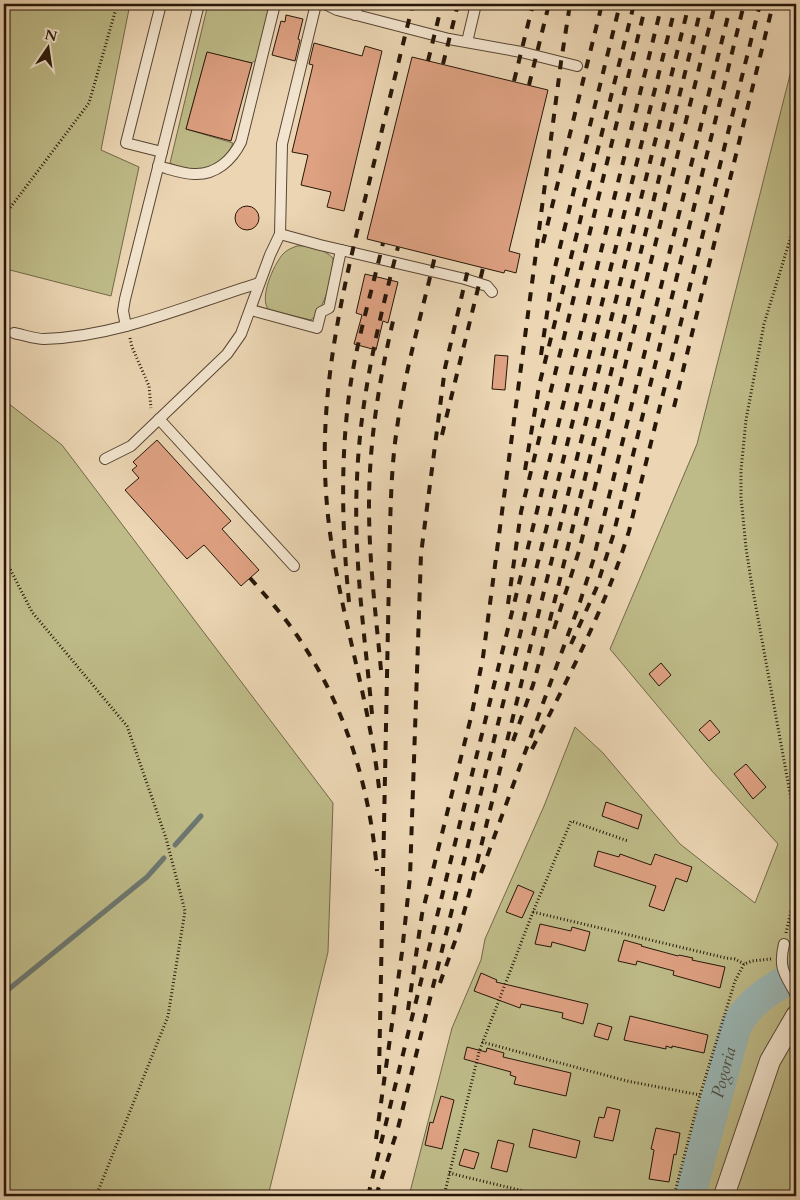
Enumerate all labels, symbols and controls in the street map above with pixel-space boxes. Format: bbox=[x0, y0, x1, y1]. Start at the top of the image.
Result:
north arrow bbox=[22, 22, 72, 72]
text: N bbox=[43, 25, 59, 46]
water label: Pogoria bbox=[705, 1044, 743, 1101]

